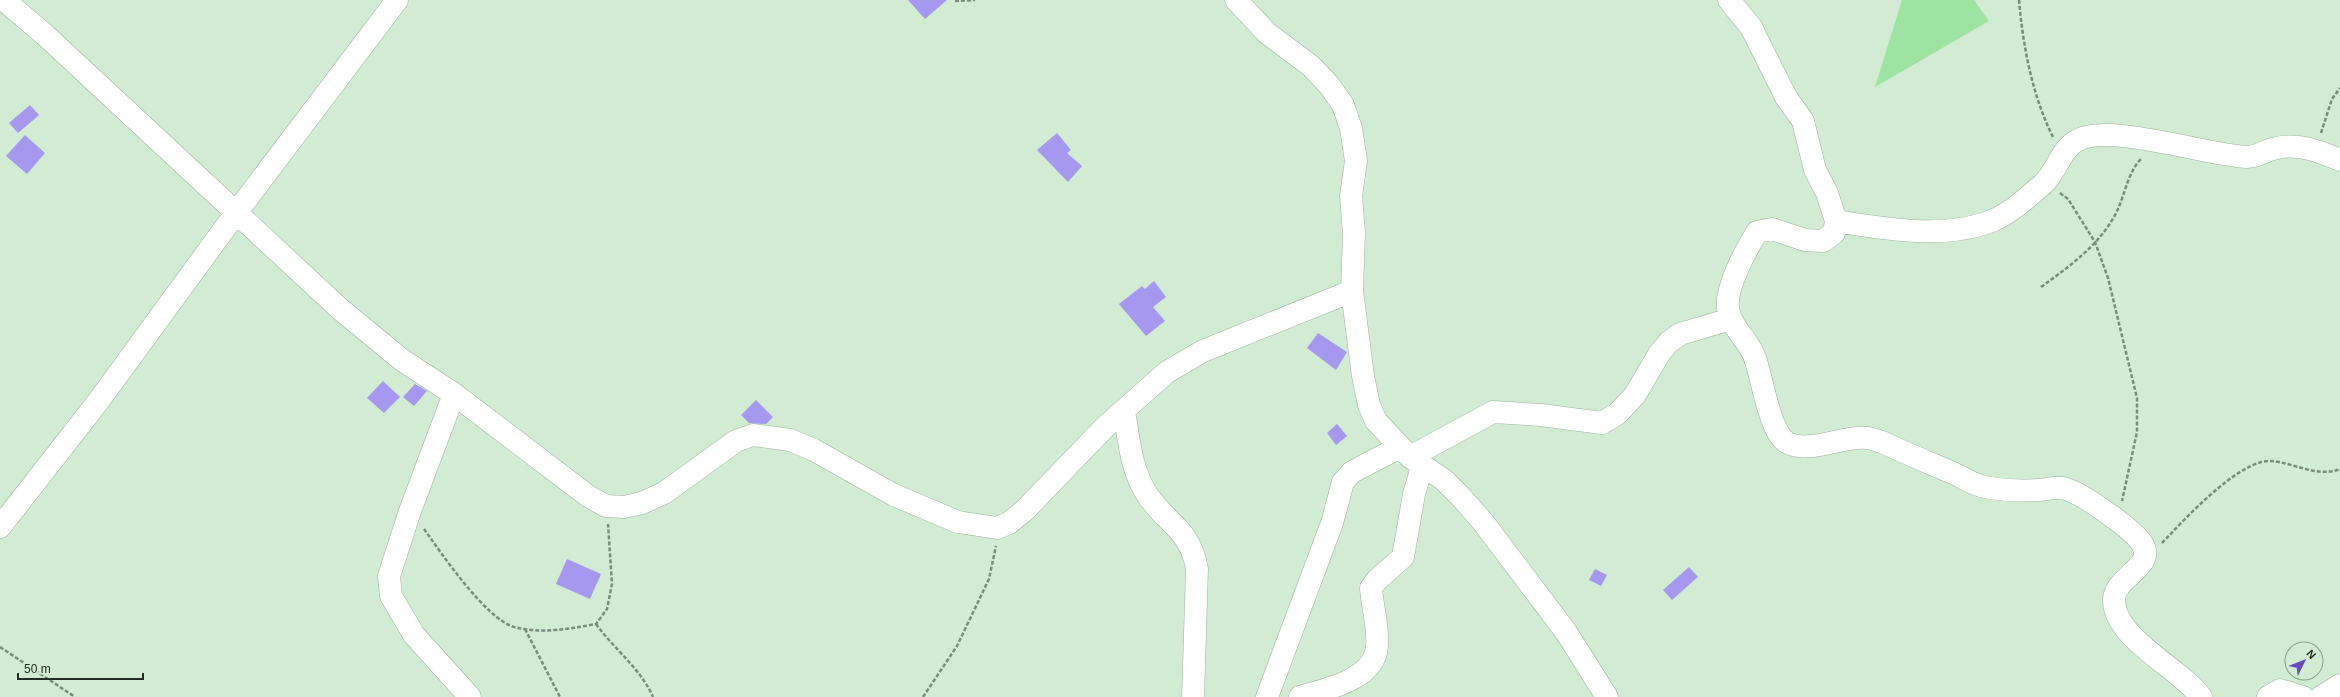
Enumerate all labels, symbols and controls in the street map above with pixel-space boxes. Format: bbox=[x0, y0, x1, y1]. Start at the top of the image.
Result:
north arrow bbox=[2284, 641, 2324, 681]
text: N bbox=[2304, 647, 2318, 661]
scale bar bbox=[18, 655, 143, 681]
text: 50 m bbox=[24, 662, 51, 676]

